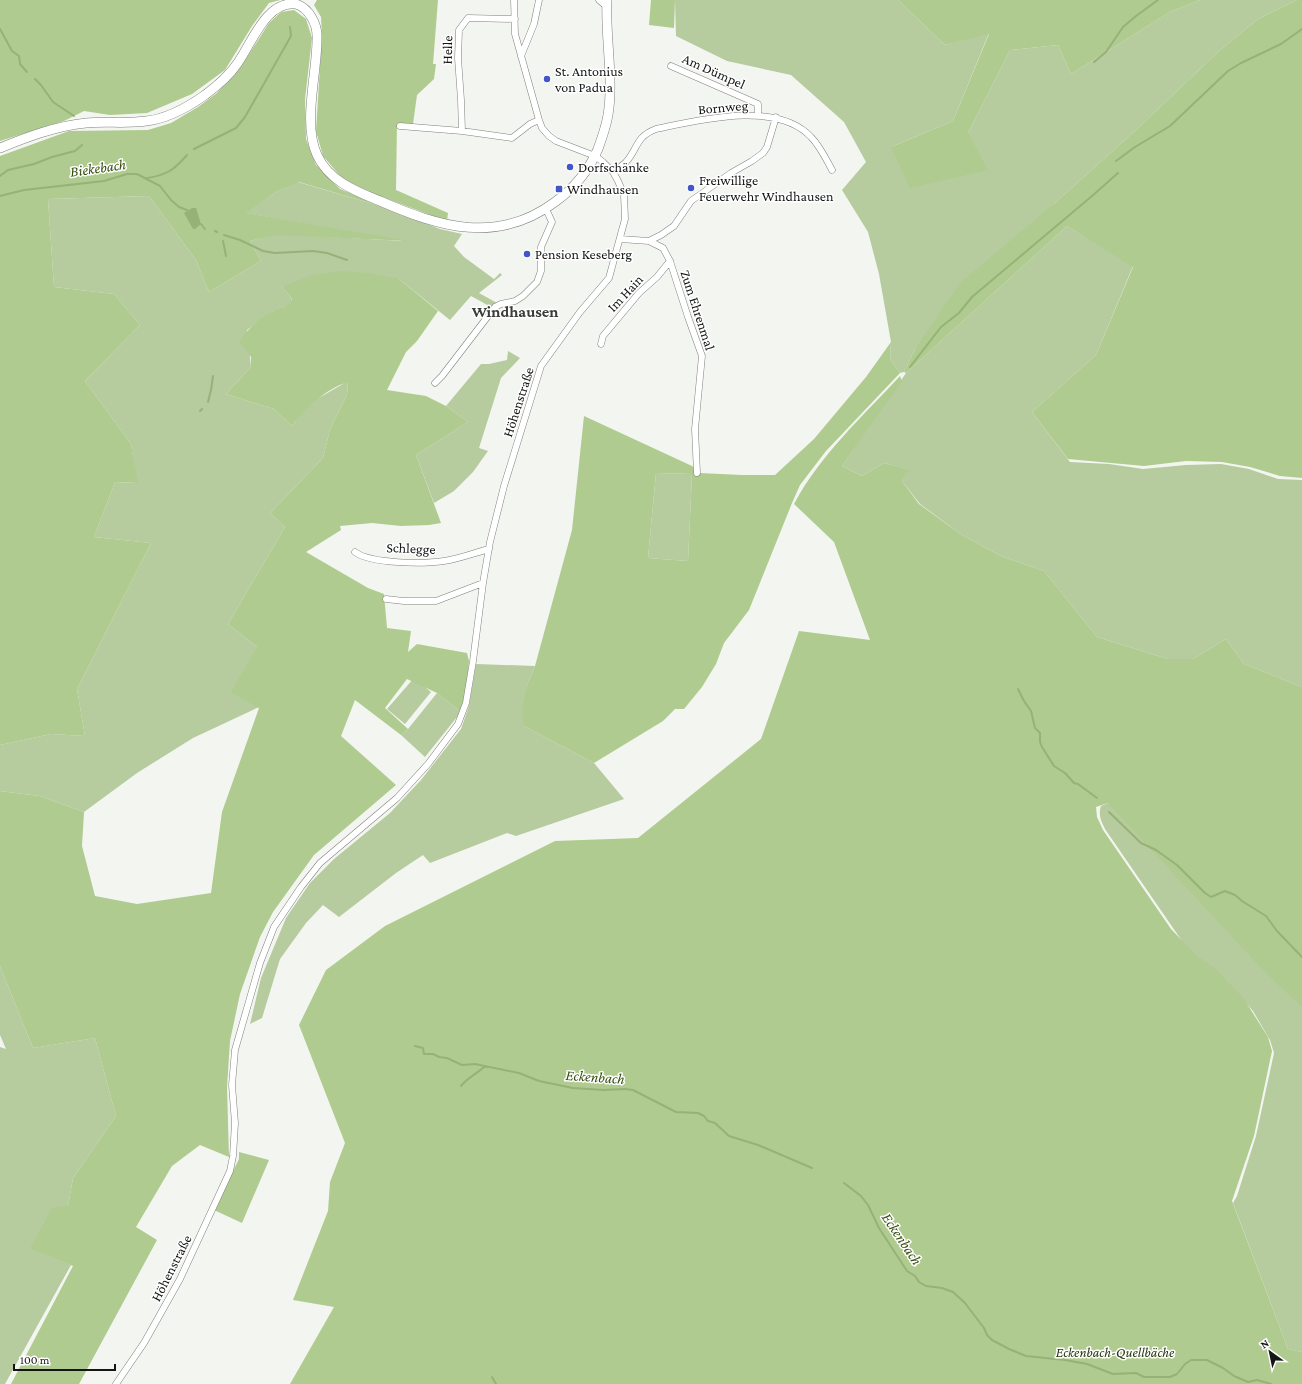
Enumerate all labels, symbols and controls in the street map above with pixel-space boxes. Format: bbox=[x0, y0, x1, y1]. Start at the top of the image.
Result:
street label: Helle bbox=[439, 35, 455, 65]
street label: Am Dümpel bbox=[680, 50, 748, 92]
place label: St. Antonius von Padua bbox=[554, 63, 623, 95]
marker: St. Antonius von Padua bbox=[542, 74, 552, 84]
street label: Bornweg bbox=[697, 97, 749, 117]
water label: Biekebach bbox=[69, 156, 127, 180]
place label: Dorfschänke bbox=[578, 159, 649, 175]
marker: Dorfschänke bbox=[565, 162, 575, 172]
place label: Freiwillige Feuerwehr Windhausen bbox=[699, 172, 834, 204]
place label: Windhausen bbox=[567, 181, 639, 197]
marker: Freiwillige Feuerwehr Windhausen bbox=[686, 183, 696, 193]
marker: Windhausen bbox=[554, 184, 564, 194]
place label: Pension Keseberg bbox=[535, 246, 632, 262]
marker: Pension Keseberg bbox=[522, 249, 532, 259]
street label: Zum Ehrenmal bbox=[678, 268, 719, 352]
street label: Im Hain bbox=[604, 271, 647, 315]
district label: Windhausen bbox=[471, 303, 558, 320]
street label: Höhenstraße bbox=[499, 365, 537, 439]
street label: Schlegge bbox=[386, 539, 436, 557]
water label: Eckenbach bbox=[565, 1067, 625, 1087]
water label: Eckenbach bbox=[879, 1210, 925, 1268]
street label: Höhenstraße bbox=[147, 1232, 195, 1304]
north arrow bbox=[1250, 1332, 1290, 1372]
text: N bbox=[1258, 1336, 1271, 1351]
park label: Eckenbach-Quellbäche bbox=[1056, 1344, 1175, 1360]
scale bar bbox=[14, 1346, 115, 1372]
text: 100 m bbox=[20, 1353, 50, 1367]

